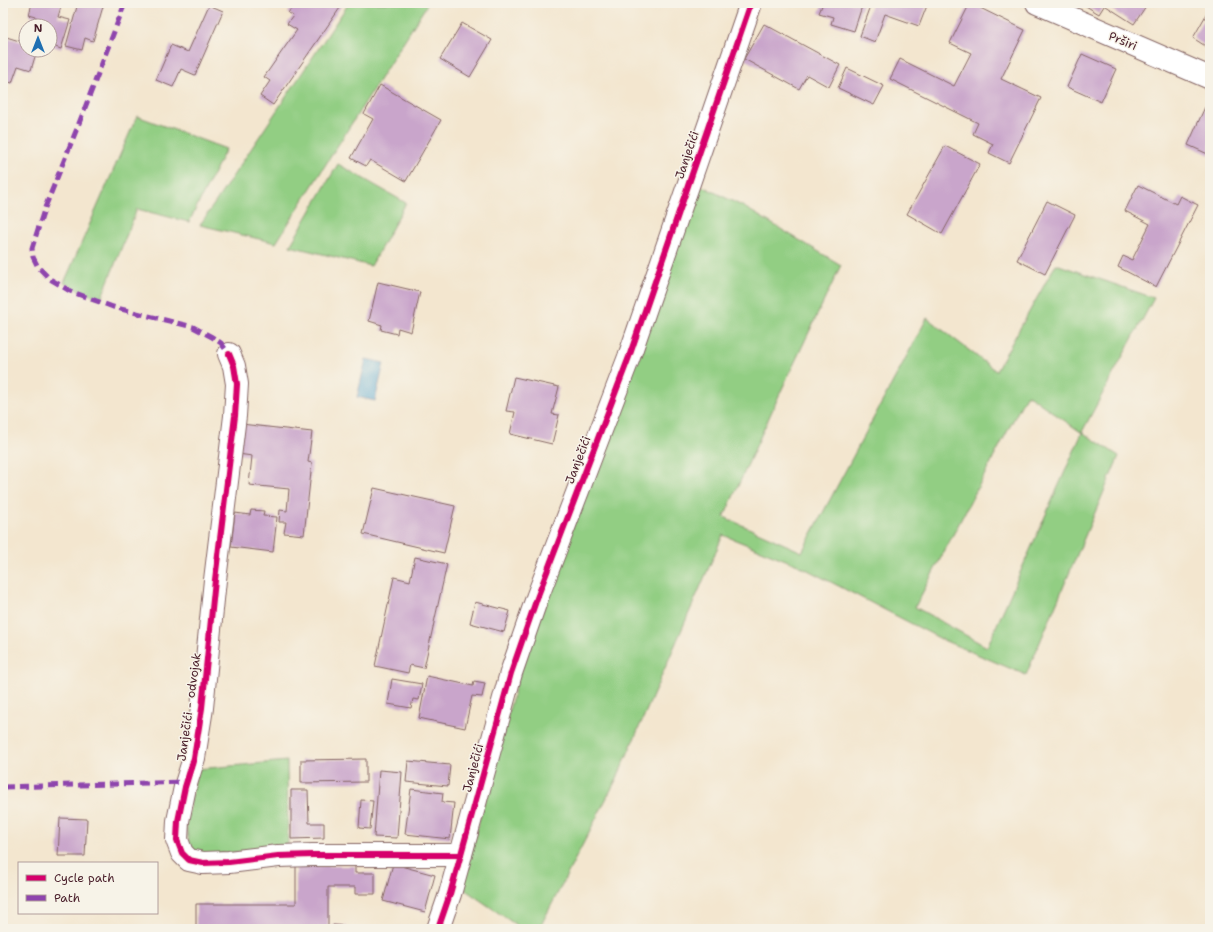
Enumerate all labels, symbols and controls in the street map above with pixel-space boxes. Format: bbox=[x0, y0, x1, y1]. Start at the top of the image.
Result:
north arrow bbox=[18, 18, 58, 58]
text: N bbox=[34, 21, 43, 36]
street label: Prširi bbox=[1106, 28, 1140, 54]
street label: Janječići bbox=[671, 129, 703, 181]
street label: Janječići bbox=[562, 434, 594, 486]
street label: Janječići - odvojak bbox=[173, 652, 205, 762]
street label: Janječići bbox=[459, 742, 487, 794]
legend bbox=[18, 862, 158, 914]
text: Cycle path bbox=[54, 870, 115, 886]
text: Path bbox=[54, 890, 80, 906]

